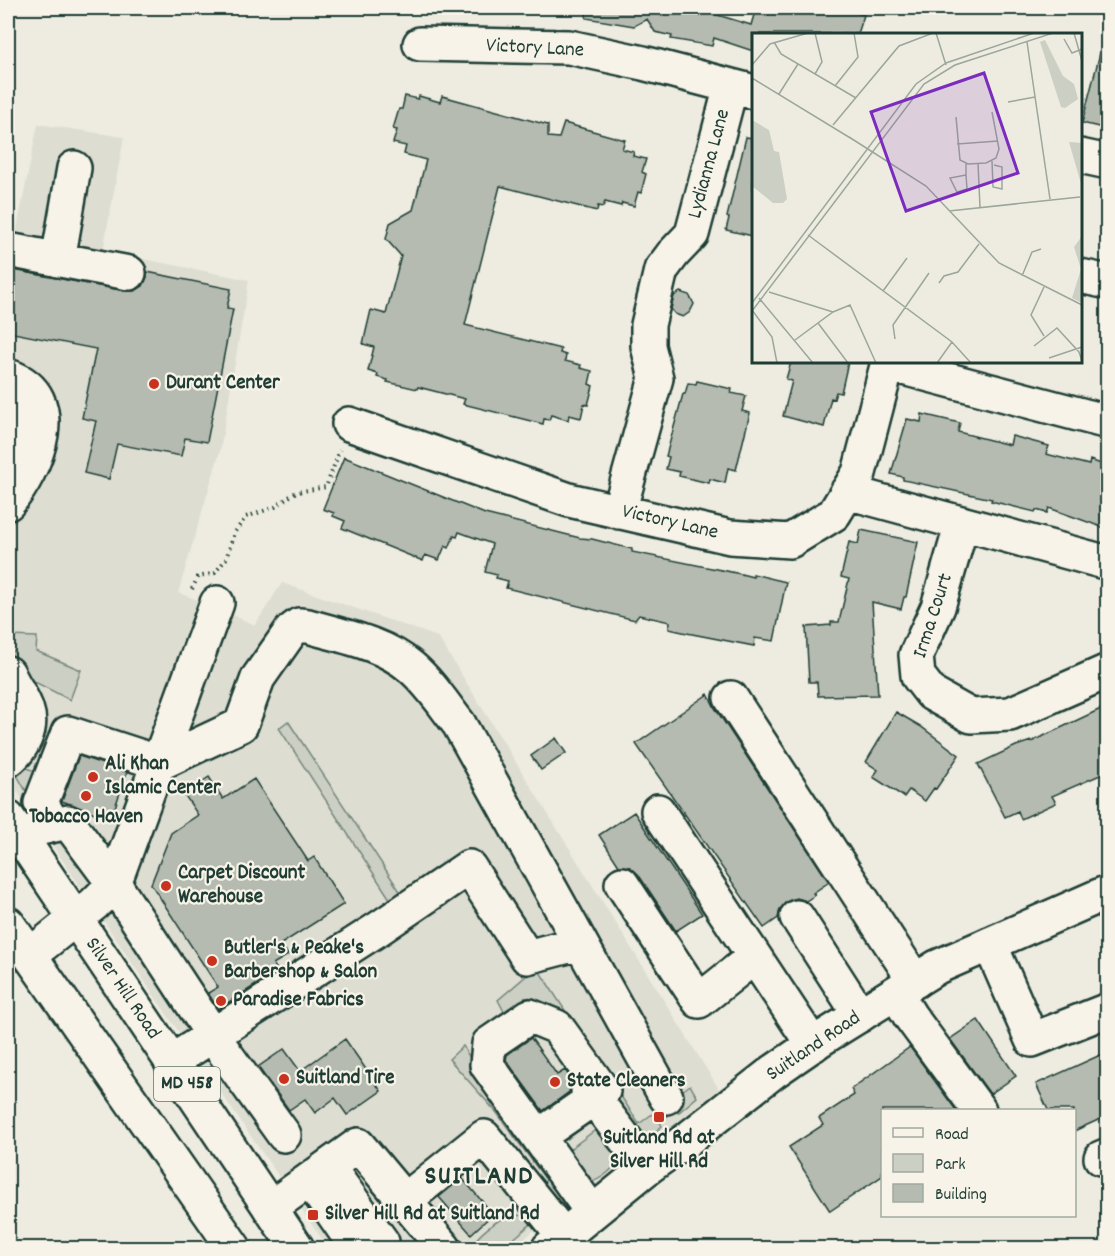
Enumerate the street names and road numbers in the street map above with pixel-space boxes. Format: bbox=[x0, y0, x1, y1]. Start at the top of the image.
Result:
street label: Victory Lane bbox=[485, 31, 585, 67]
street label: Lydianna Lane bbox=[681, 106, 739, 222]
street label: Victory Lane bbox=[619, 497, 721, 549]
street label: Irma Court bbox=[906, 569, 962, 662]
street label: Silver Hill Road bbox=[77, 932, 167, 1046]
street label: Suitland Road bbox=[761, 1004, 867, 1090]
road number: MD 458 bbox=[154, 1067, 220, 1101]

